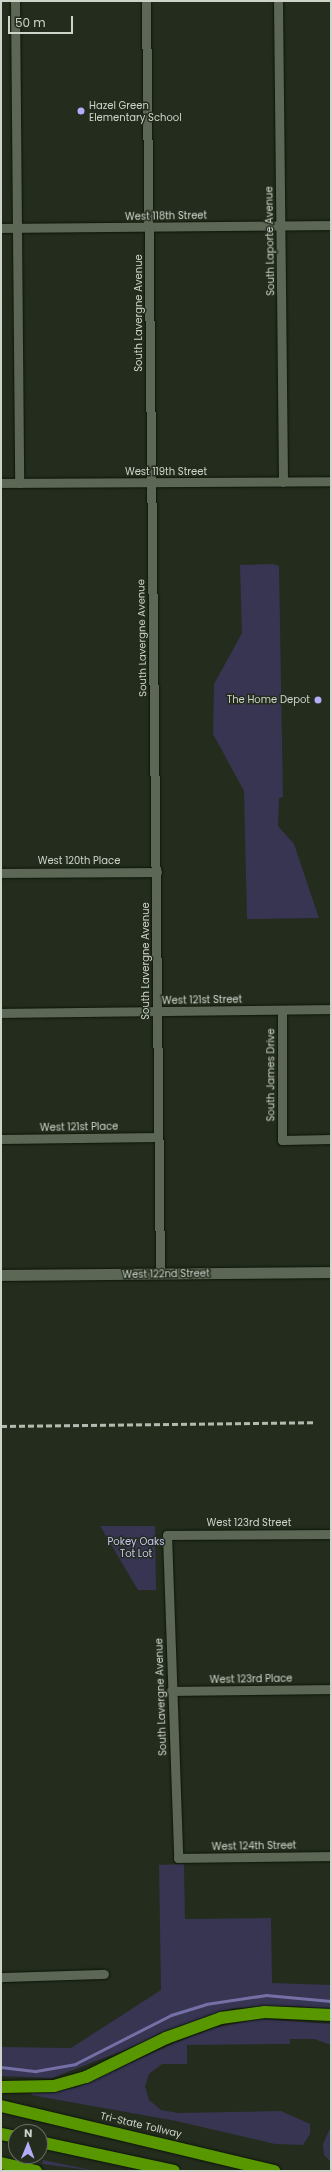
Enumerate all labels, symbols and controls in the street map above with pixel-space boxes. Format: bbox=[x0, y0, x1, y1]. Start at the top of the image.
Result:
scale bar bbox=[10, 8, 75, 34]
text: 50 m bbox=[15, 14, 46, 31]
place label: Hazel Green Elementary School bbox=[89, 99, 182, 122]
marker: Hazel Green Elementary School bbox=[76, 106, 86, 116]
street label: South Laporte Avenue bbox=[263, 186, 277, 296]
street label: West 118th Street bbox=[125, 209, 207, 223]
street label: South Lavergne Avenue bbox=[133, 254, 145, 372]
street label: West 119th Street bbox=[125, 466, 207, 478]
street label: South Lavergne Avenue bbox=[135, 579, 149, 697]
place label: The Home Depot bbox=[227, 694, 310, 706]
marker: The Home Depot bbox=[313, 695, 323, 705]
street label: West 120th Place bbox=[38, 855, 120, 867]
street label: South Lavergne Avenue bbox=[140, 902, 152, 1020]
street label: West 121st Street bbox=[162, 993, 242, 1007]
street label: South James Drive bbox=[265, 1029, 277, 1121]
street label: West 121st Place bbox=[40, 1120, 118, 1134]
street label: West 122nd Street bbox=[122, 1267, 210, 1281]
street label: West 123rd Street bbox=[207, 1517, 291, 1529]
park label: Pokey Oaks Tot Lot bbox=[108, 1535, 164, 1558]
street label: South Lavergne Avenue bbox=[153, 1638, 169, 1756]
street label: West 123rd Place bbox=[210, 1672, 292, 1686]
street label: West 124th Street bbox=[212, 1839, 296, 1853]
street label: Tri-State Tollway bbox=[99, 2110, 183, 2140]
north arrow bbox=[8, 2124, 48, 2164]
text: N bbox=[24, 2125, 32, 2141]

